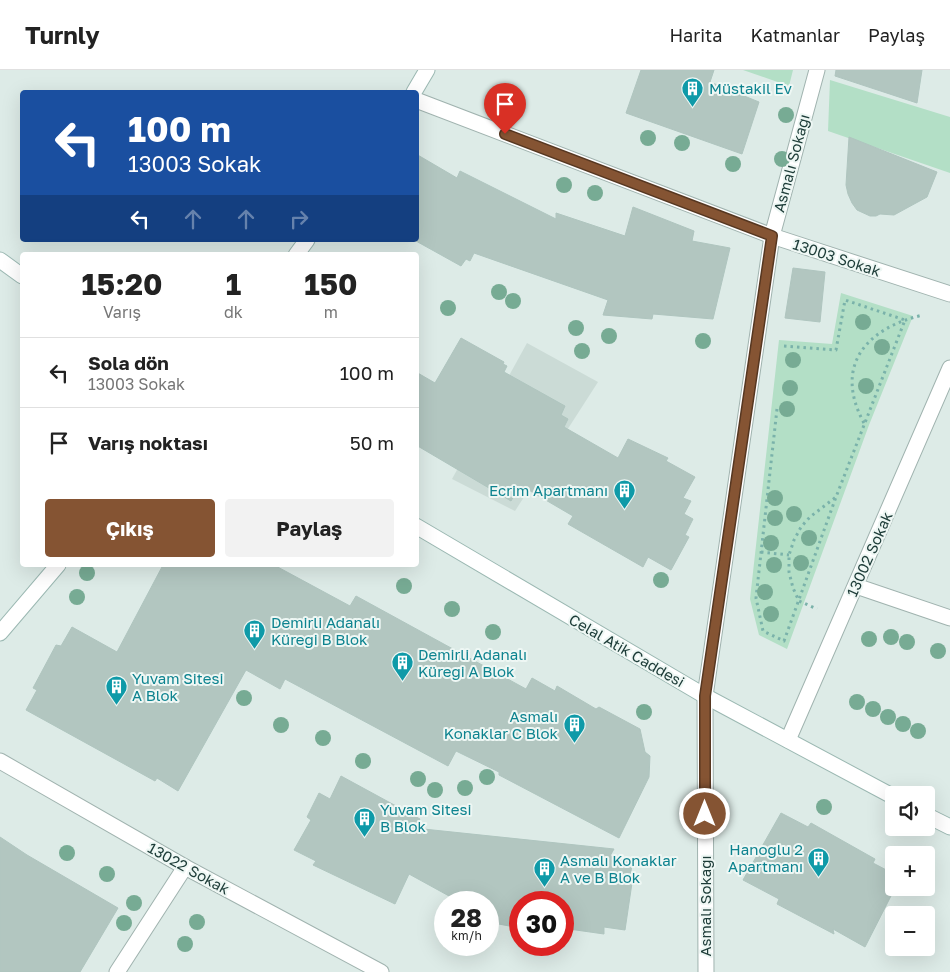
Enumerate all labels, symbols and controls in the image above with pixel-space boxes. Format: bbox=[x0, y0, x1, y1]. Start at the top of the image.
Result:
text: Turnly bbox=[25, 20, 100, 49]
text: Harita bbox=[669, 24, 722, 46]
text: Katmanlar bbox=[750, 24, 840, 46]
text: Paylaş bbox=[868, 24, 925, 46]
building icon: Müstakil Ev bbox=[681, 76, 705, 107]
place label: Müstakil Ev bbox=[709, 79, 792, 97]
pin bbox=[484, 83, 526, 134]
icon: arrive bbox=[491, 90, 519, 118]
text: 100 m bbox=[128, 108, 231, 150]
icon: left bbox=[45, 110, 110, 175]
street label: Asmalı Sokağı bbox=[769, 112, 813, 214]
text: 13003 Sokak bbox=[128, 150, 262, 177]
icon: left bbox=[126, 205, 154, 233]
icon: ahead bbox=[179, 205, 207, 233]
icon: ahead bbox=[232, 205, 260, 233]
icon: right bbox=[285, 205, 313, 233]
street label: 13003 Sokak bbox=[791, 234, 884, 280]
text: 15:20 bbox=[81, 266, 163, 302]
text: 1 bbox=[226, 266, 241, 302]
text: 150 bbox=[304, 266, 358, 302]
text: Varış bbox=[103, 302, 141, 322]
text: dk bbox=[224, 302, 243, 322]
text: m bbox=[324, 302, 338, 322]
text: Sola dön bbox=[88, 351, 169, 374]
icon: left bbox=[45, 359, 73, 387]
text: 100 m bbox=[340, 361, 394, 384]
text: 13003 Sokak bbox=[88, 374, 185, 394]
icon: arrive bbox=[45, 429, 73, 457]
text: Varış noktası bbox=[88, 431, 208, 454]
text: 50 m bbox=[350, 431, 394, 454]
building icon: Ecrim Apartmanı bbox=[612, 478, 636, 509]
place label: Ecrim Apartmanı bbox=[489, 481, 608, 499]
button: Çıkış bbox=[45, 499, 215, 557]
button: Paylaş bbox=[225, 499, 394, 557]
street label: 13002 Sokak bbox=[842, 508, 896, 599]
street label: Celal Atik Caddesi bbox=[566, 610, 688, 690]
place label: Demirli Adanalı Küreği B Blok bbox=[271, 613, 380, 648]
building icon: Demirli Adanalı Küreği B Blok bbox=[243, 619, 267, 650]
place label: Demirli Adanalı Küreği A Blok bbox=[418, 645, 527, 680]
building icon: Demirli Adanalı Küreği A Blok bbox=[390, 651, 414, 682]
place label: Yuvam Sitesi A Blok bbox=[132, 669, 224, 704]
building icon: Yuvam Sitesi A Blok bbox=[104, 675, 128, 706]
place label: Asmalı Konaklar C Blok bbox=[444, 707, 559, 742]
building icon: Asmalı Konaklar C Blok bbox=[562, 713, 586, 744]
map controls bbox=[885, 786, 935, 956]
button: sound bbox=[885, 786, 935, 836]
position arrow bbox=[678, 787, 730, 839]
place label: Yuvam Sitesi B Blok bbox=[380, 800, 472, 835]
building icon: Yuvam Sitesi B Blok bbox=[352, 806, 376, 837]
street label: 13022 Sokak bbox=[145, 838, 233, 898]
place label: Hanoğlu 2 Apartmanı bbox=[728, 840, 803, 875]
building icon: Hanoğlu 2 Apartmanı bbox=[807, 846, 831, 877]
button: + bbox=[885, 846, 935, 896]
place label: Asmalı Konaklar A ve B Blok bbox=[560, 851, 677, 886]
street label: Asmalı Sokağı bbox=[696, 856, 714, 956]
building icon: Asmalı Konaklar A ve B Blok bbox=[532, 857, 556, 888]
speed limit sign: 30 bbox=[509, 891, 574, 956]
text: 28 bbox=[451, 902, 482, 933]
button: − bbox=[885, 906, 935, 956]
text: km/h bbox=[451, 928, 482, 943]

